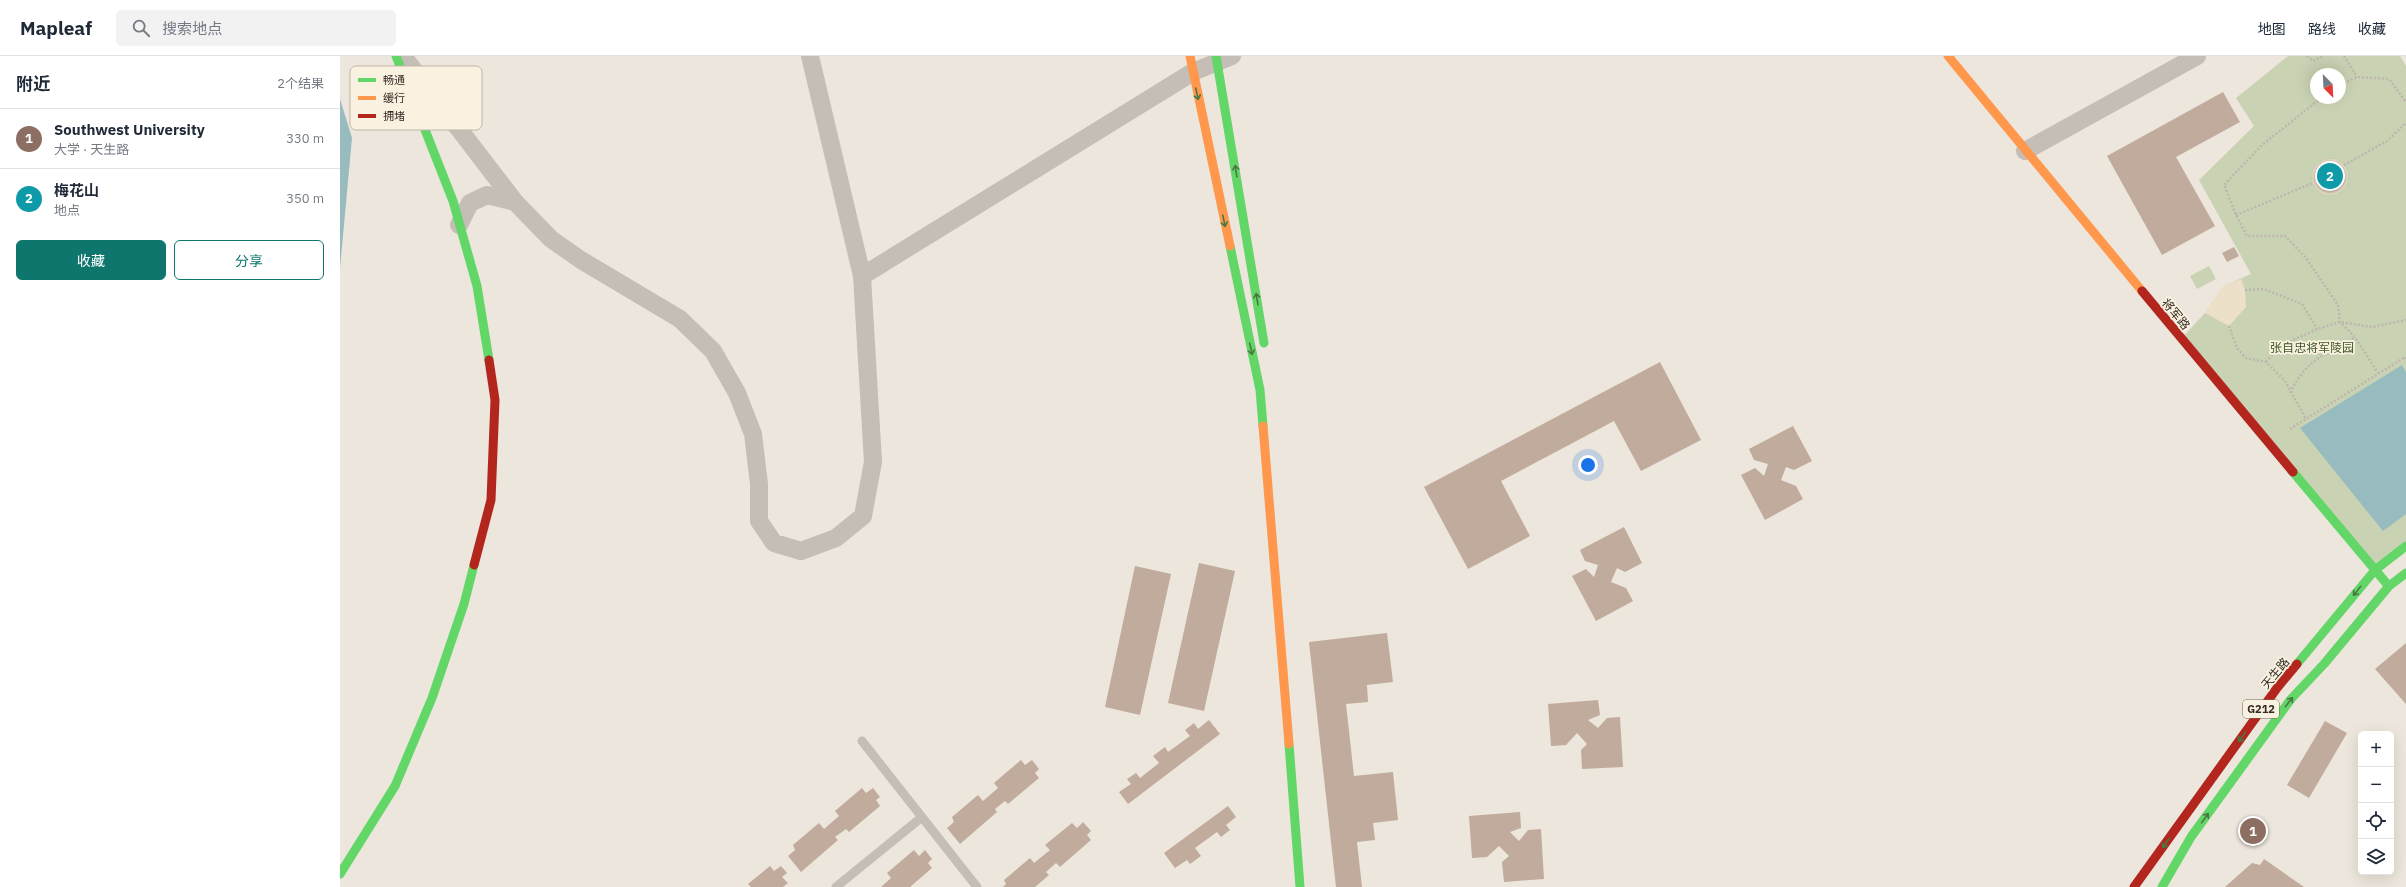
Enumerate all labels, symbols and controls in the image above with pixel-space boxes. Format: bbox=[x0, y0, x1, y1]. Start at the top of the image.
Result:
search box bbox=[116, 10, 396, 46]
text: Mapleaf bbox=[20, 16, 92, 40]
icon: search bbox=[130, 17, 152, 39]
text: 搜索地点 bbox=[162, 19, 222, 38]
text: 地图 bbox=[2258, 20, 2286, 38]
text: 路线 bbox=[2308, 20, 2336, 38]
text: 收藏 bbox=[2358, 20, 2386, 38]
legend bbox=[350, 66, 482, 130]
north arrow bbox=[2310, 68, 2346, 104]
text: 附近 bbox=[16, 73, 50, 95]
text: 畅通 bbox=[383, 73, 405, 87]
text: 2个结果 bbox=[277, 75, 324, 92]
one-way arrow bbox=[1194, 87, 1202, 100]
text: 缓行 bbox=[383, 91, 405, 105]
text: 拥堵 bbox=[383, 109, 405, 123]
text: Southwest University bbox=[54, 120, 205, 139]
text: 1 bbox=[25, 130, 33, 147]
text: 330 m bbox=[286, 130, 324, 147]
text: 大学 · 天生路 bbox=[54, 141, 129, 158]
pin: 2 bbox=[2317, 161, 2343, 191]
one-way arrow bbox=[1232, 165, 1240, 178]
text: 梅花山 bbox=[54, 181, 99, 200]
text: 2 bbox=[25, 190, 33, 207]
text: 350 m bbox=[286, 190, 324, 207]
text: 地点 bbox=[54, 202, 80, 219]
one-way arrow bbox=[1221, 215, 1229, 228]
button: 收藏 bbox=[16, 240, 166, 280]
button: 分享 bbox=[174, 240, 324, 280]
one-way arrow bbox=[1253, 293, 1261, 306]
street label: 将军路 bbox=[2159, 295, 2193, 333]
park label: 张自忠将军陵园 bbox=[2270, 340, 2354, 355]
one-way arrow bbox=[1248, 342, 1256, 355]
your location bbox=[1578, 455, 1598, 475]
one-way arrow bbox=[2353, 586, 2362, 597]
street label: 天生路 bbox=[2258, 654, 2292, 692]
one-way arrow bbox=[2285, 696, 2294, 707]
road number: G212 bbox=[2243, 700, 2279, 718]
one-way arrow bbox=[2237, 731, 2246, 742]
map controls bbox=[2358, 731, 2394, 875]
button: + bbox=[2358, 731, 2394, 767]
button: − bbox=[2358, 767, 2394, 803]
button: locate bbox=[2358, 803, 2394, 839]
one-way arrow bbox=[2201, 813, 2209, 824]
pin: 1 bbox=[2240, 816, 2266, 846]
one-way arrow bbox=[2162, 837, 2170, 848]
button: layers bbox=[2358, 839, 2394, 875]

